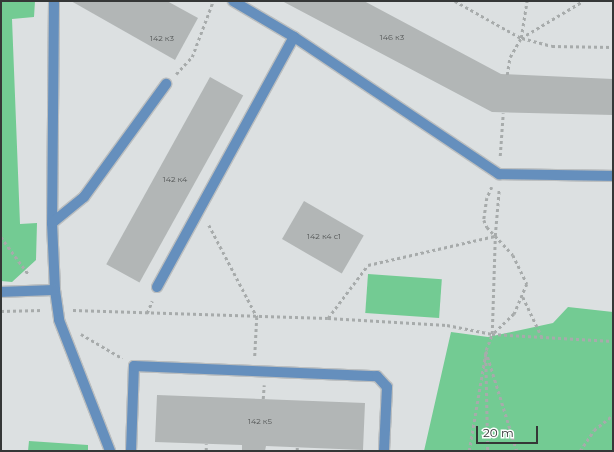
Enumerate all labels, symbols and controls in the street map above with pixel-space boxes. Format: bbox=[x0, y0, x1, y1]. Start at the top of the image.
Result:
house number: 146 к3 bbox=[380, 33, 404, 43]
house number: 142 к3 bbox=[150, 34, 174, 44]
house number: 142 к4 bbox=[163, 175, 187, 185]
house number: 142 к4 с1 bbox=[307, 232, 341, 242]
house number: 142 к5 bbox=[248, 417, 272, 427]
scale bar bbox=[478, 418, 540, 444]
text: 20 m bbox=[483, 425, 514, 440]

